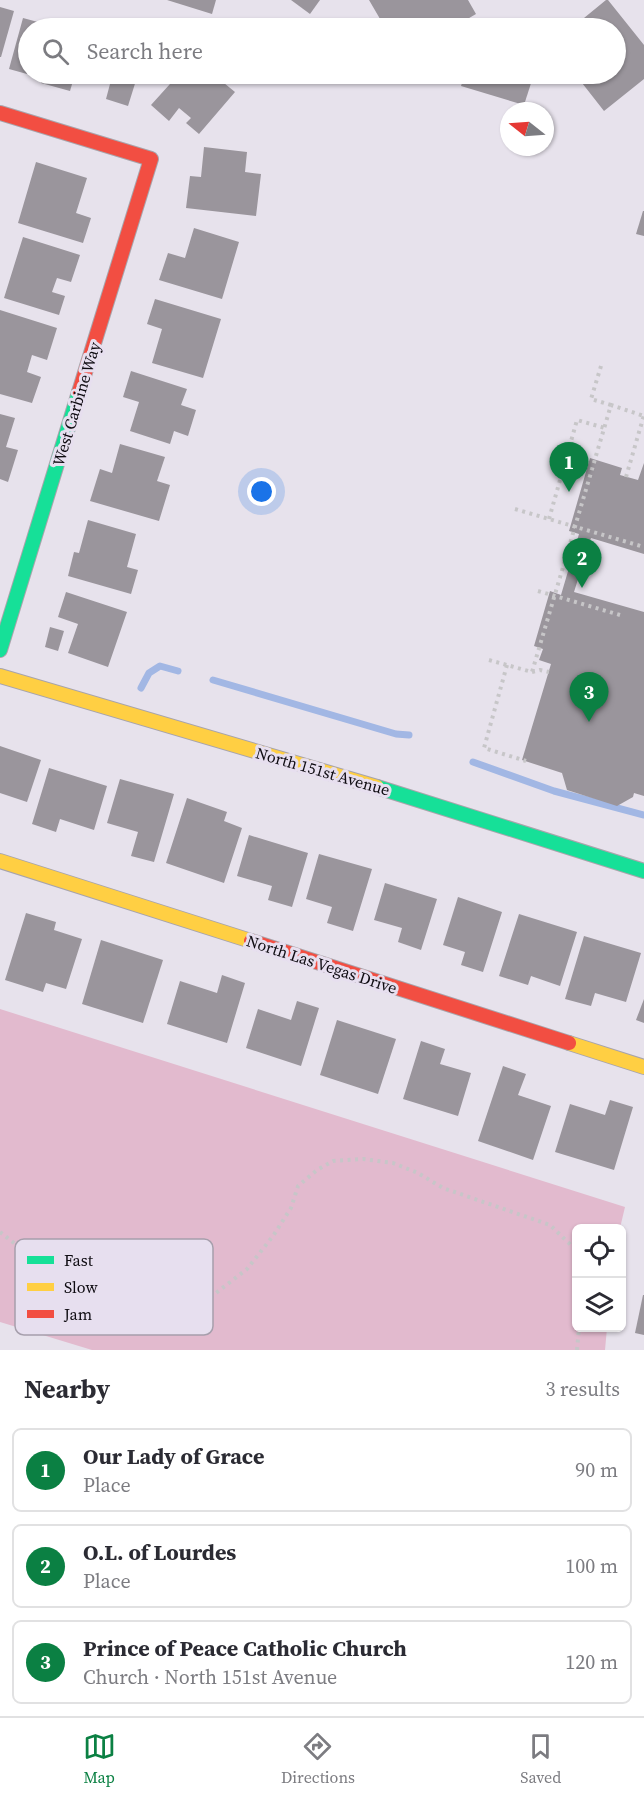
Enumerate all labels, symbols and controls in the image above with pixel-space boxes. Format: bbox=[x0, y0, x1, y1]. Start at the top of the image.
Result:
search box bbox=[18, 18, 626, 84]
icon: search bbox=[39, 35, 72, 68]
text: Search here bbox=[87, 36, 203, 66]
north arrow bbox=[500, 102, 554, 156]
street label: West Carbine Way bbox=[47, 339, 106, 469]
pin: 1 bbox=[550, 442, 588, 492]
your location bbox=[247, 477, 276, 506]
pin: 2 bbox=[562, 538, 602, 588]
pin: 3 bbox=[570, 672, 608, 722]
street label: North 151st Avenue bbox=[253, 741, 393, 801]
street label: North Las Vegas Drive bbox=[244, 929, 400, 999]
map controls bbox=[572, 1224, 626, 1332]
button: locate bbox=[572, 1224, 626, 1278]
legend bbox=[15, 1239, 213, 1335]
text: Fast bbox=[64, 1249, 94, 1271]
text: Slow bbox=[64, 1276, 99, 1298]
button: layers bbox=[572, 1278, 626, 1332]
text: Jam bbox=[63, 1303, 92, 1325]
text: Nearby bbox=[24, 1371, 110, 1407]
text: 3 results bbox=[545, 1375, 620, 1403]
text: Our Lady of Grace bbox=[83, 1441, 264, 1471]
text: 1 bbox=[40, 1456, 51, 1484]
text: 90 m bbox=[575, 1456, 618, 1484]
text: Place bbox=[83, 1471, 131, 1499]
text: O.L. of Lourdes bbox=[83, 1537, 236, 1567]
text: 2 bbox=[40, 1552, 51, 1580]
text: 100 m bbox=[565, 1552, 618, 1580]
text: Place bbox=[83, 1567, 131, 1595]
text: Prince of Peace Catholic Church bbox=[83, 1633, 407, 1663]
text: 3 bbox=[40, 1648, 51, 1676]
text: 120 m bbox=[565, 1648, 618, 1676]
text: Church · North 151st Avenue bbox=[83, 1663, 337, 1691]
tab: Map bbox=[83, 1730, 116, 1788]
tab: Directions bbox=[281, 1730, 355, 1788]
tab: Saved bbox=[520, 1730, 561, 1788]

